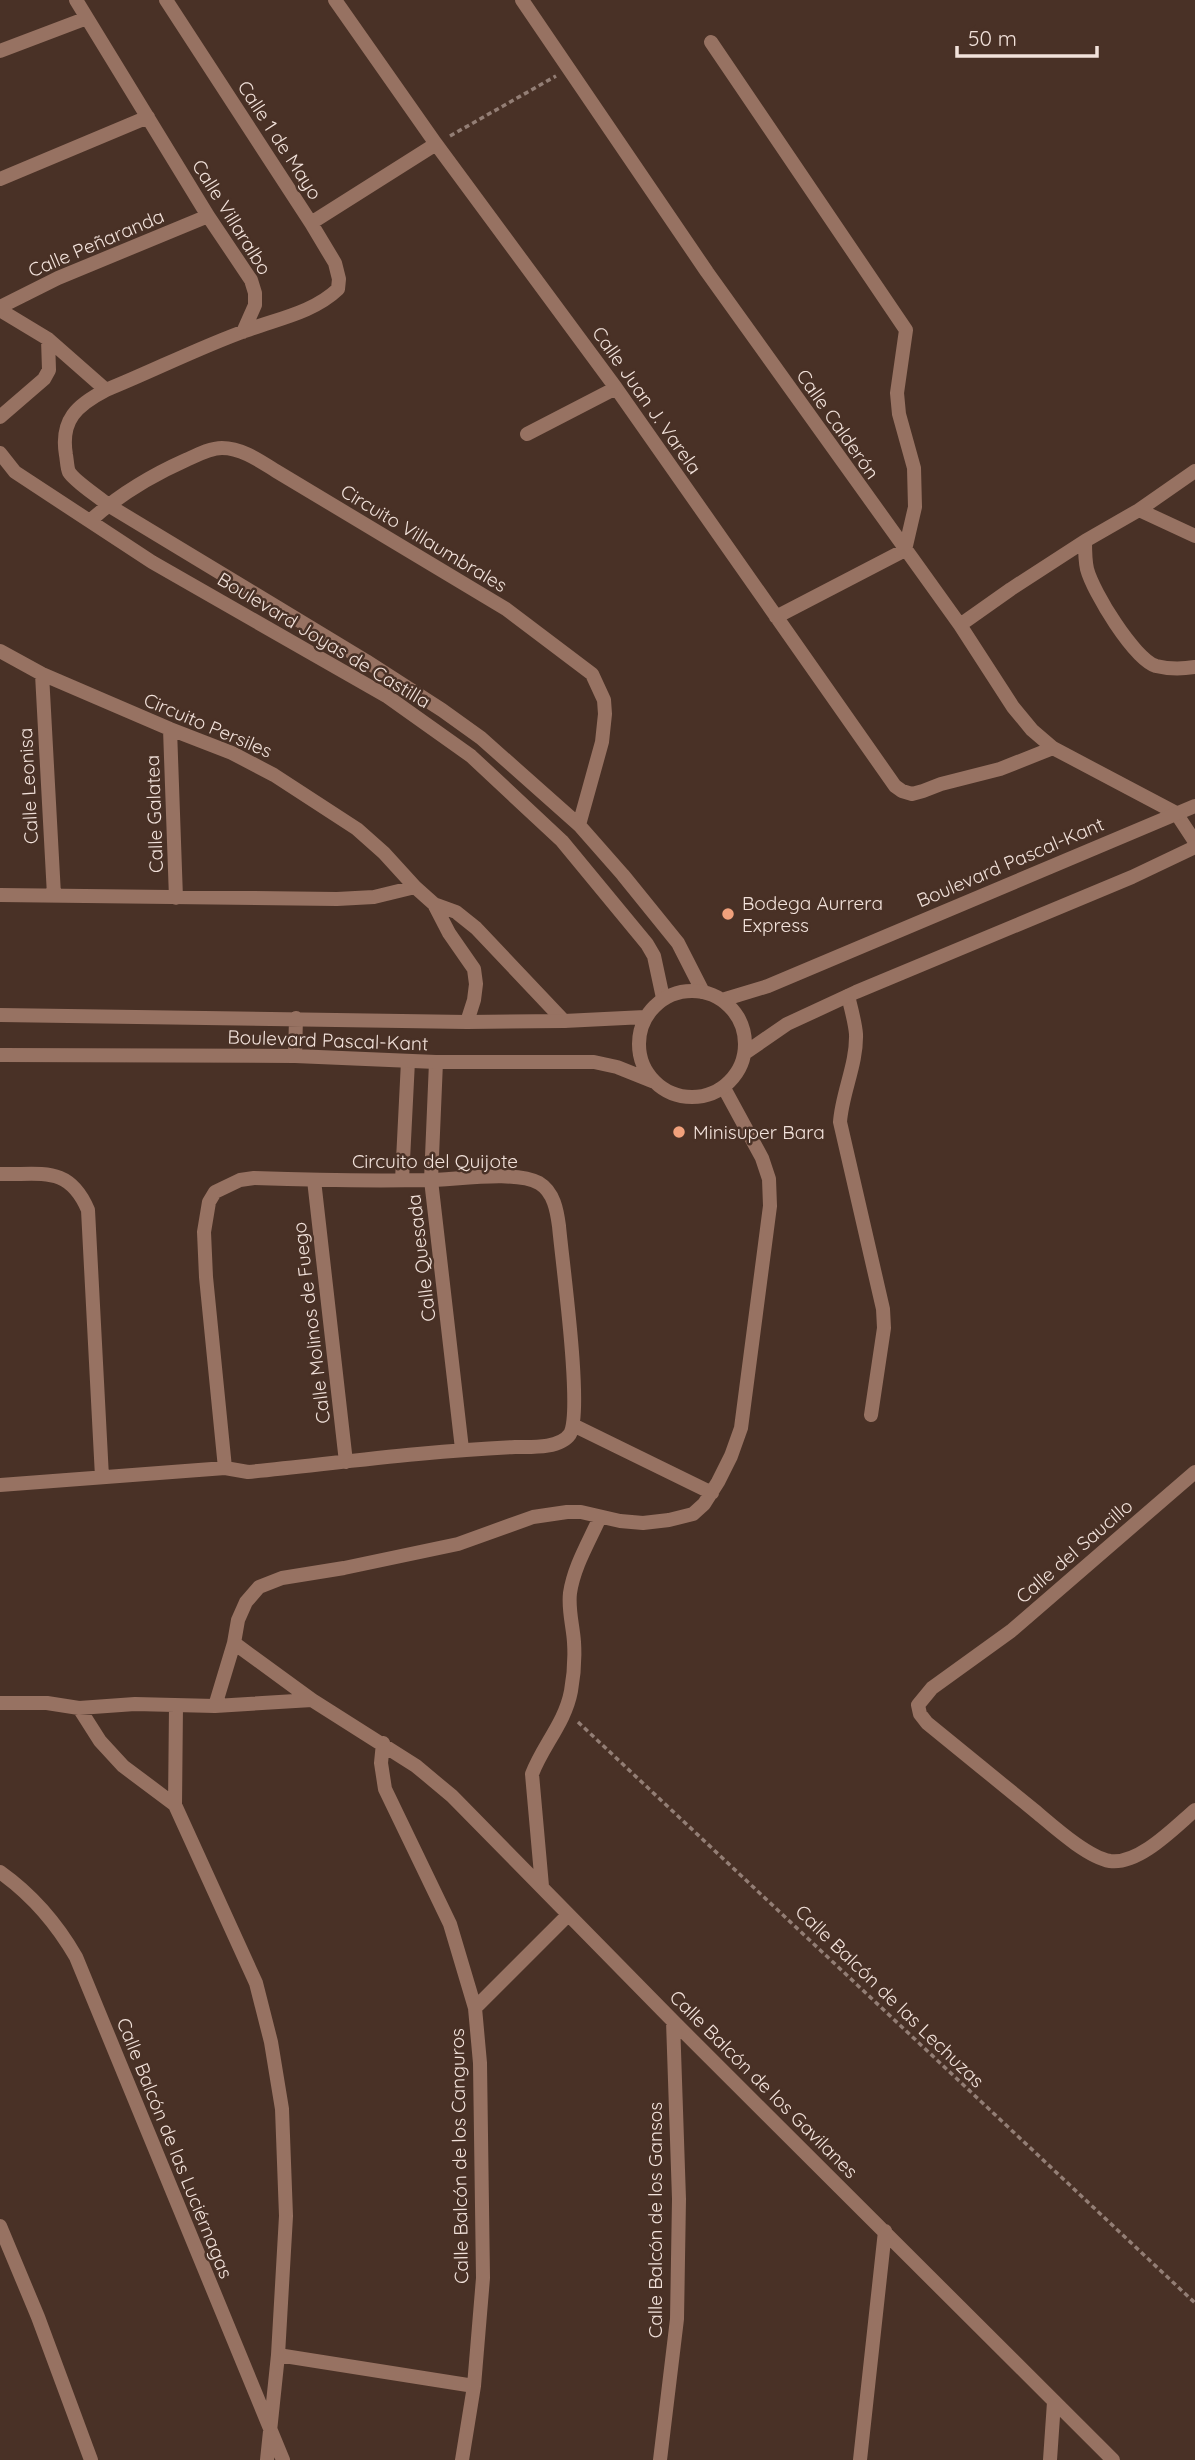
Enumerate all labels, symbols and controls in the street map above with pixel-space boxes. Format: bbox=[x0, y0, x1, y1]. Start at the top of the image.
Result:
scale bar bbox=[957, 14, 1097, 58]
text: 50 m bbox=[968, 25, 1017, 51]
street label: Calle 1 de Mayo bbox=[233, 76, 327, 204]
street label: Calle Villaralbo bbox=[187, 155, 277, 279]
street label: Calle Peñaranda bbox=[24, 204, 168, 282]
street label: Calle Juan J. Varela bbox=[587, 322, 707, 478]
street label: Calle Calderón bbox=[791, 364, 885, 484]
street label: Circuito Villaumbrales bbox=[336, 479, 512, 597]
street label: Boulevard Joyas de Castilla bbox=[213, 567, 435, 713]
street label: Circuito Persiles bbox=[140, 687, 276, 763]
street label: Calle Leonisa bbox=[13, 727, 43, 845]
street label: Calle Galatea bbox=[140, 755, 168, 873]
street label: Boulevard Pascal-Kant bbox=[913, 812, 1107, 912]
place label: Bodega Aurrera Express bbox=[742, 891, 883, 937]
marker: Bodega Aurrera Express bbox=[720, 906, 736, 922]
street label: Boulevard Pascal-Kant bbox=[227, 1024, 429, 1056]
place label: Minisuper Bara bbox=[693, 1120, 825, 1144]
marker: Minisuper Bara bbox=[671, 1124, 687, 1140]
street label: Circuito del Quijote bbox=[352, 1149, 518, 1173]
street label: Calle Quesada bbox=[401, 1193, 441, 1323]
street label: Calle Molinos de Fuego bbox=[287, 1221, 335, 1425]
street label: Calle del Saucillo bbox=[1011, 1494, 1137, 1608]
street label: Calle Balcón de las Lechuzas bbox=[791, 1899, 989, 2093]
street label: Calle Balcón de los Gavilanes bbox=[665, 1985, 863, 2183]
street label: Calle Balcón de las Luciérnagas bbox=[112, 2014, 238, 2282]
street label: Calle Balcón de los Canguros bbox=[445, 2028, 473, 2284]
street label: Calle Balcón de los Gansos bbox=[643, 2102, 667, 2338]

